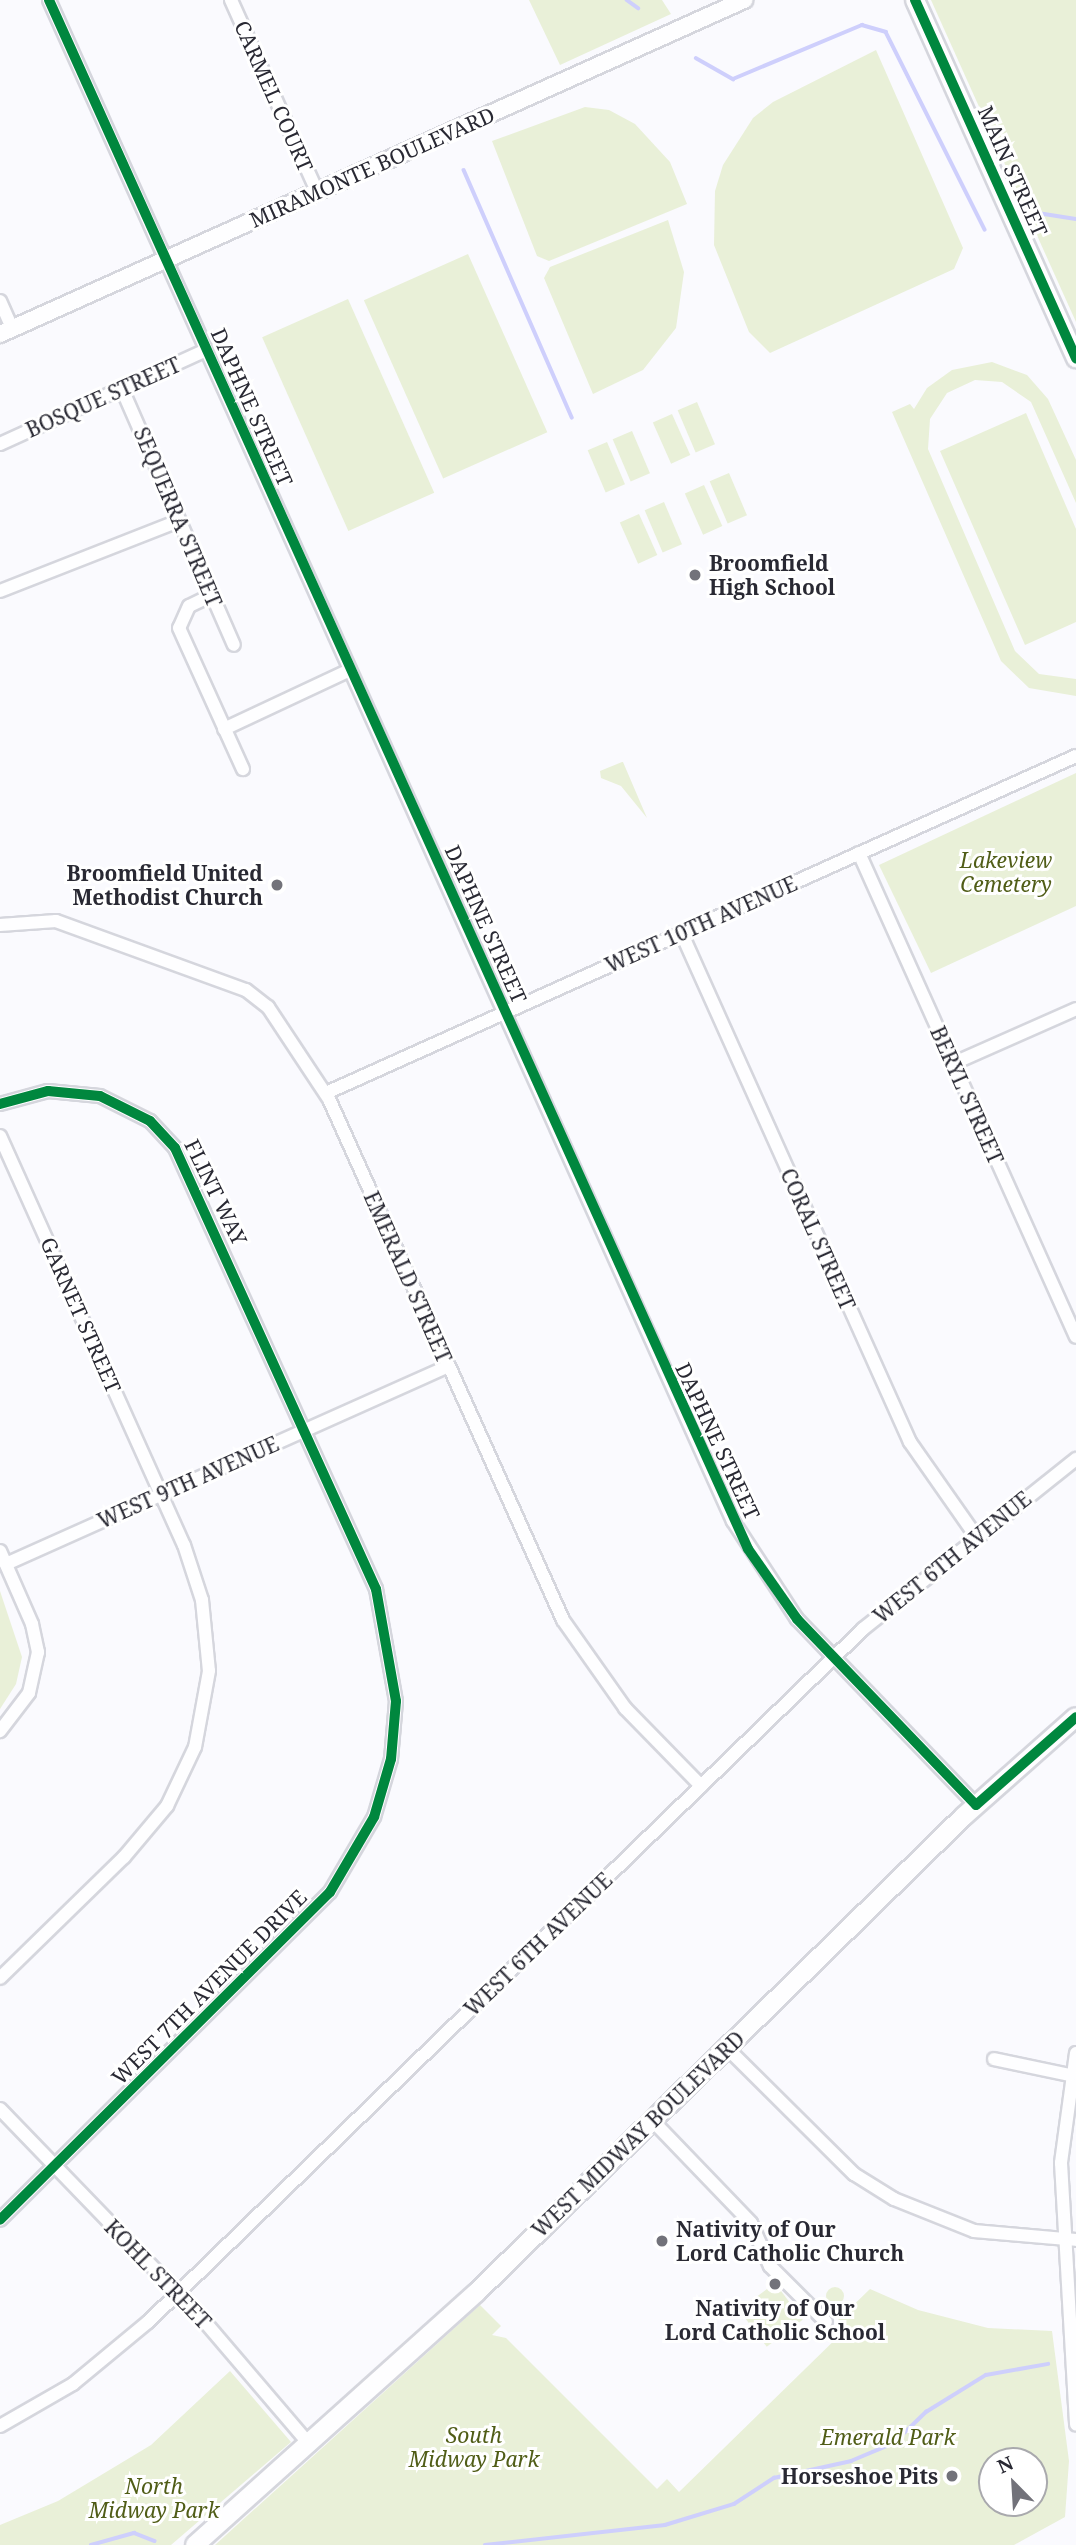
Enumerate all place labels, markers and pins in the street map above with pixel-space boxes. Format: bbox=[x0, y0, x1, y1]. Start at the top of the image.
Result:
place label: Broomfield High School bbox=[709, 550, 835, 600]
marker: Broomfield High School bbox=[687, 567, 703, 583]
place label: Broomfield United Methodist Church bbox=[67, 860, 263, 910]
marker: Broomfield United Methodist Church bbox=[269, 877, 285, 893]
place label: Nativity of Our Lord Catholic Church bbox=[676, 2216, 904, 2266]
marker: Nativity of Our Lord Catholic Church bbox=[654, 2233, 670, 2249]
marker: Nativity of Our Lord Catholic School bbox=[767, 2276, 783, 2292]
place label: Nativity of Our Lord Catholic School bbox=[665, 2295, 885, 2345]
place label: Horseshoe Pits bbox=[781, 2463, 938, 2489]
marker: Horseshoe Pits bbox=[944, 2468, 960, 2484]

